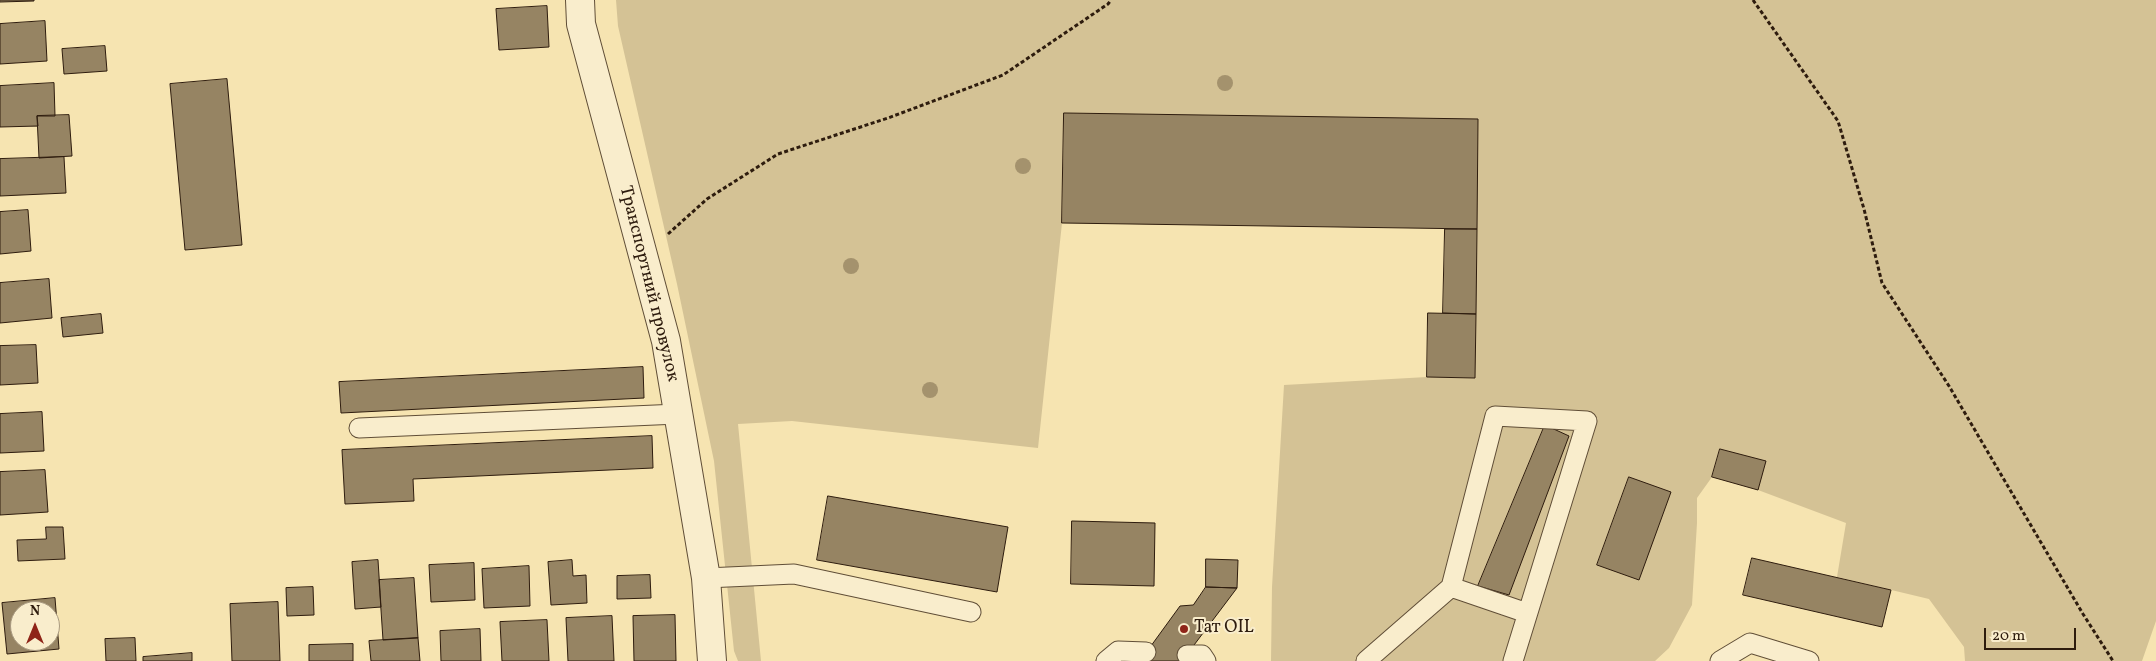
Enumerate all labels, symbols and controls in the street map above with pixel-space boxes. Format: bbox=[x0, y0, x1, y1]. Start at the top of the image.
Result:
street label: Транспортний провулок bbox=[613, 184, 683, 384]
north arrow bbox=[10, 601, 60, 651]
text: N bbox=[30, 602, 40, 621]
place label: Тат OIL bbox=[1194, 618, 1254, 640]
scale bar bbox=[1986, 618, 2078, 650]
marker: Тат OIL bbox=[1178, 623, 1190, 635]
text: 20 m bbox=[1992, 626, 2025, 647]

